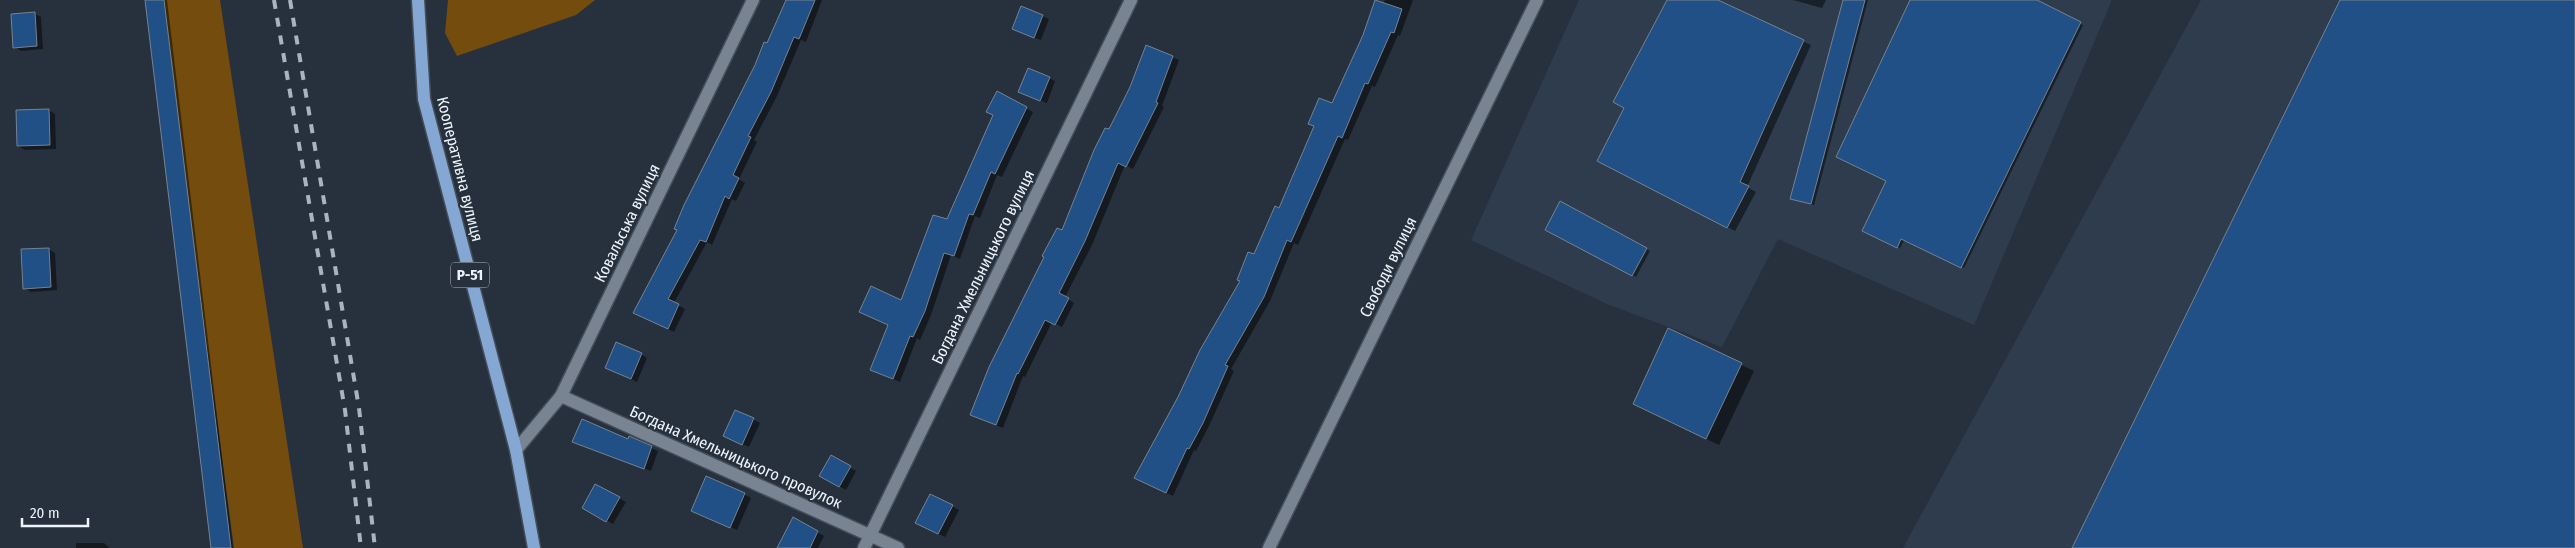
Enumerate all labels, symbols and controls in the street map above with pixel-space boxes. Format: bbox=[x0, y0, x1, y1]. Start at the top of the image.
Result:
street label: Кооперативна вулиця bbox=[433, 95, 487, 243]
street label: Ковальська вулиця bbox=[590, 161, 664, 285]
street label: Богдана Хмельницького вулиця bbox=[928, 167, 1038, 367]
street label: Свободи вулиця bbox=[1356, 214, 1420, 320]
road number: Р-51 bbox=[451, 262, 489, 288]
street label: Богдана Хмельницького провулок bbox=[627, 401, 845, 513]
scale bar bbox=[22, 496, 89, 528]
text: 20 m bbox=[30, 504, 60, 522]

